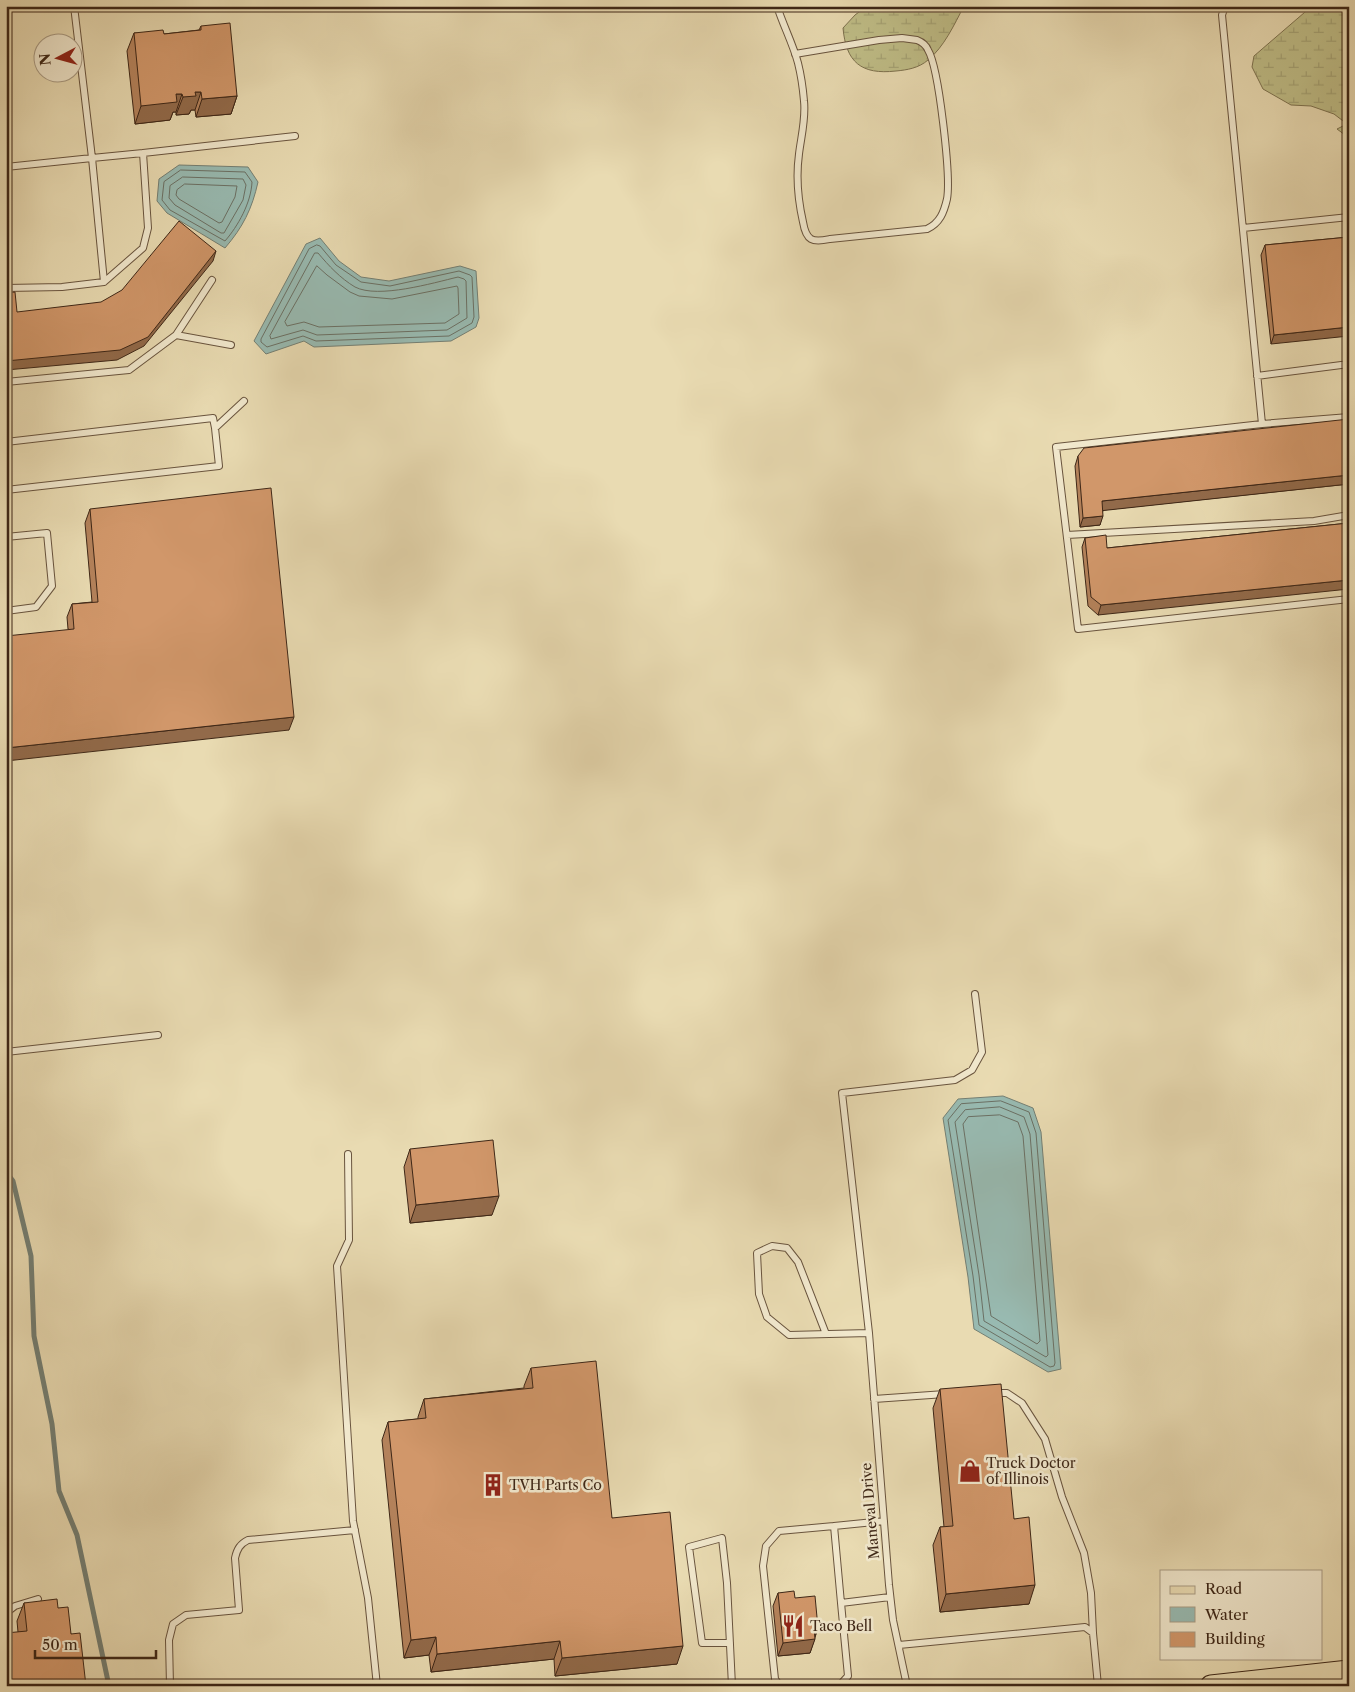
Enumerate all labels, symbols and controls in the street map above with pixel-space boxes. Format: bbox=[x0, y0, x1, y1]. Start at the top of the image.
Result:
north arrow bbox=[32, 32, 82, 82]
text: N bbox=[35, 52, 55, 66]
place label: Truck Doctor of Illinois bbox=[986, 1454, 1076, 1488]
shop icon: Truck Doctor of Illinois bbox=[957, 1458, 983, 1484]
street label: Maneval Drive bbox=[857, 1462, 883, 1560]
building icon: TVH Parts Co bbox=[480, 1472, 506, 1498]
place label: TVH Parts Co bbox=[509, 1476, 602, 1494]
legend bbox=[1160, 1570, 1322, 1660]
text: Road bbox=[1205, 1579, 1242, 1598]
text: Water bbox=[1204, 1605, 1249, 1624]
restaurant icon: Taco Bell bbox=[780, 1613, 806, 1639]
place label: Taco Bell bbox=[810, 1617, 872, 1635]
scale bar bbox=[35, 1627, 156, 1659]
text: Building bbox=[1205, 1629, 1265, 1648]
text: 50 m bbox=[42, 1635, 78, 1654]

